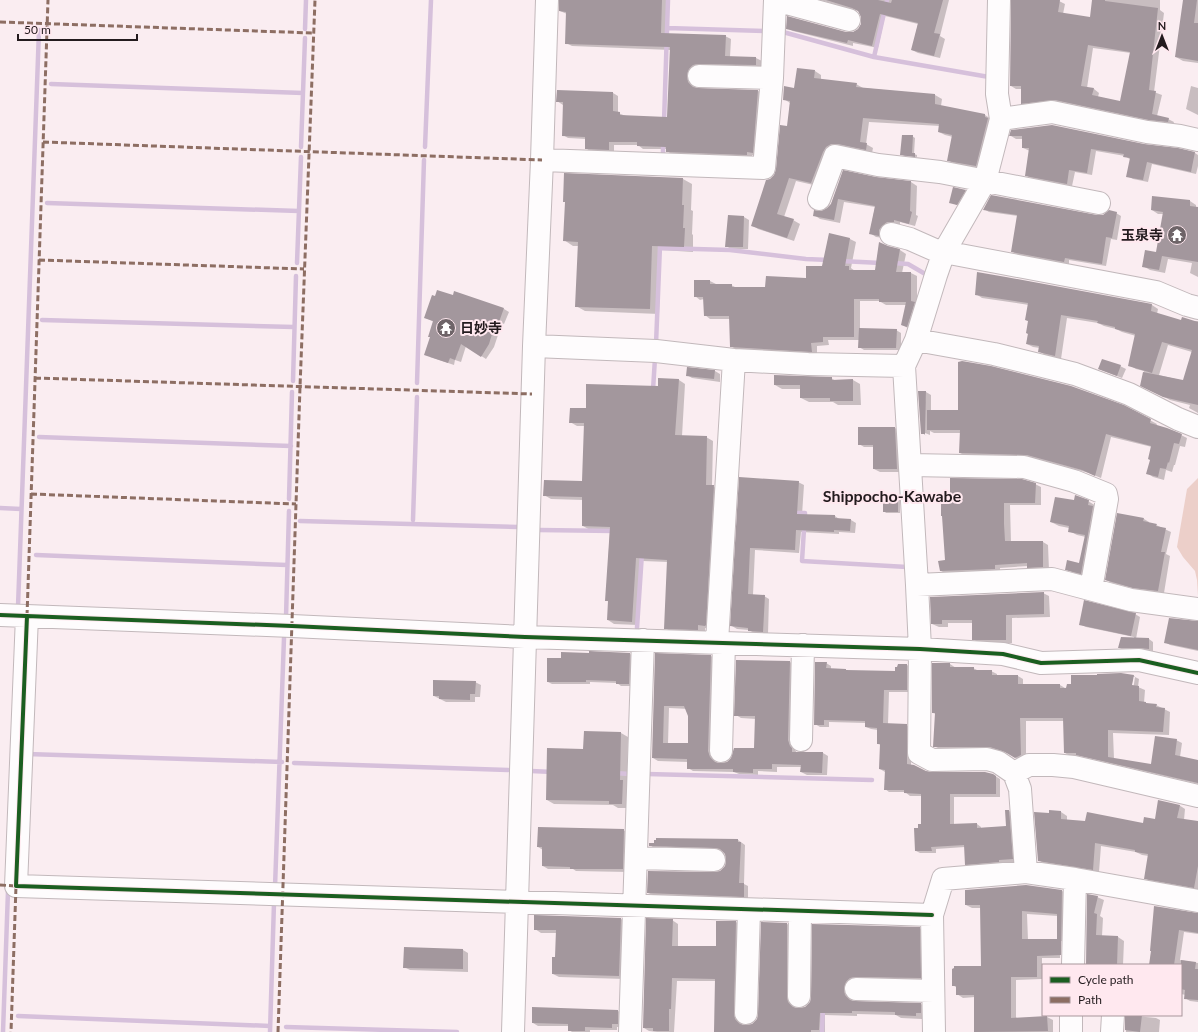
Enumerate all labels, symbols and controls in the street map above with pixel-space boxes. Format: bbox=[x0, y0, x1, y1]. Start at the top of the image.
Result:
scale bar bbox=[18, 16, 137, 42]
north arrow bbox=[1142, 16, 1182, 56]
text: N bbox=[1158, 19, 1166, 32]
text: 50 m bbox=[24, 22, 51, 37]
temple icon: 玉泉寺 bbox=[1166, 224, 1188, 246]
place label: 玉泉寺 bbox=[1121, 226, 1163, 243]
temple icon: 日妙寺 bbox=[435, 317, 457, 339]
place label: 日妙寺 bbox=[460, 319, 502, 336]
district label: Shippocho-Kawabe bbox=[823, 486, 962, 505]
legend bbox=[1042, 964, 1182, 1016]
text: Cycle path bbox=[1078, 972, 1133, 987]
text: Path bbox=[1078, 992, 1102, 1007]

